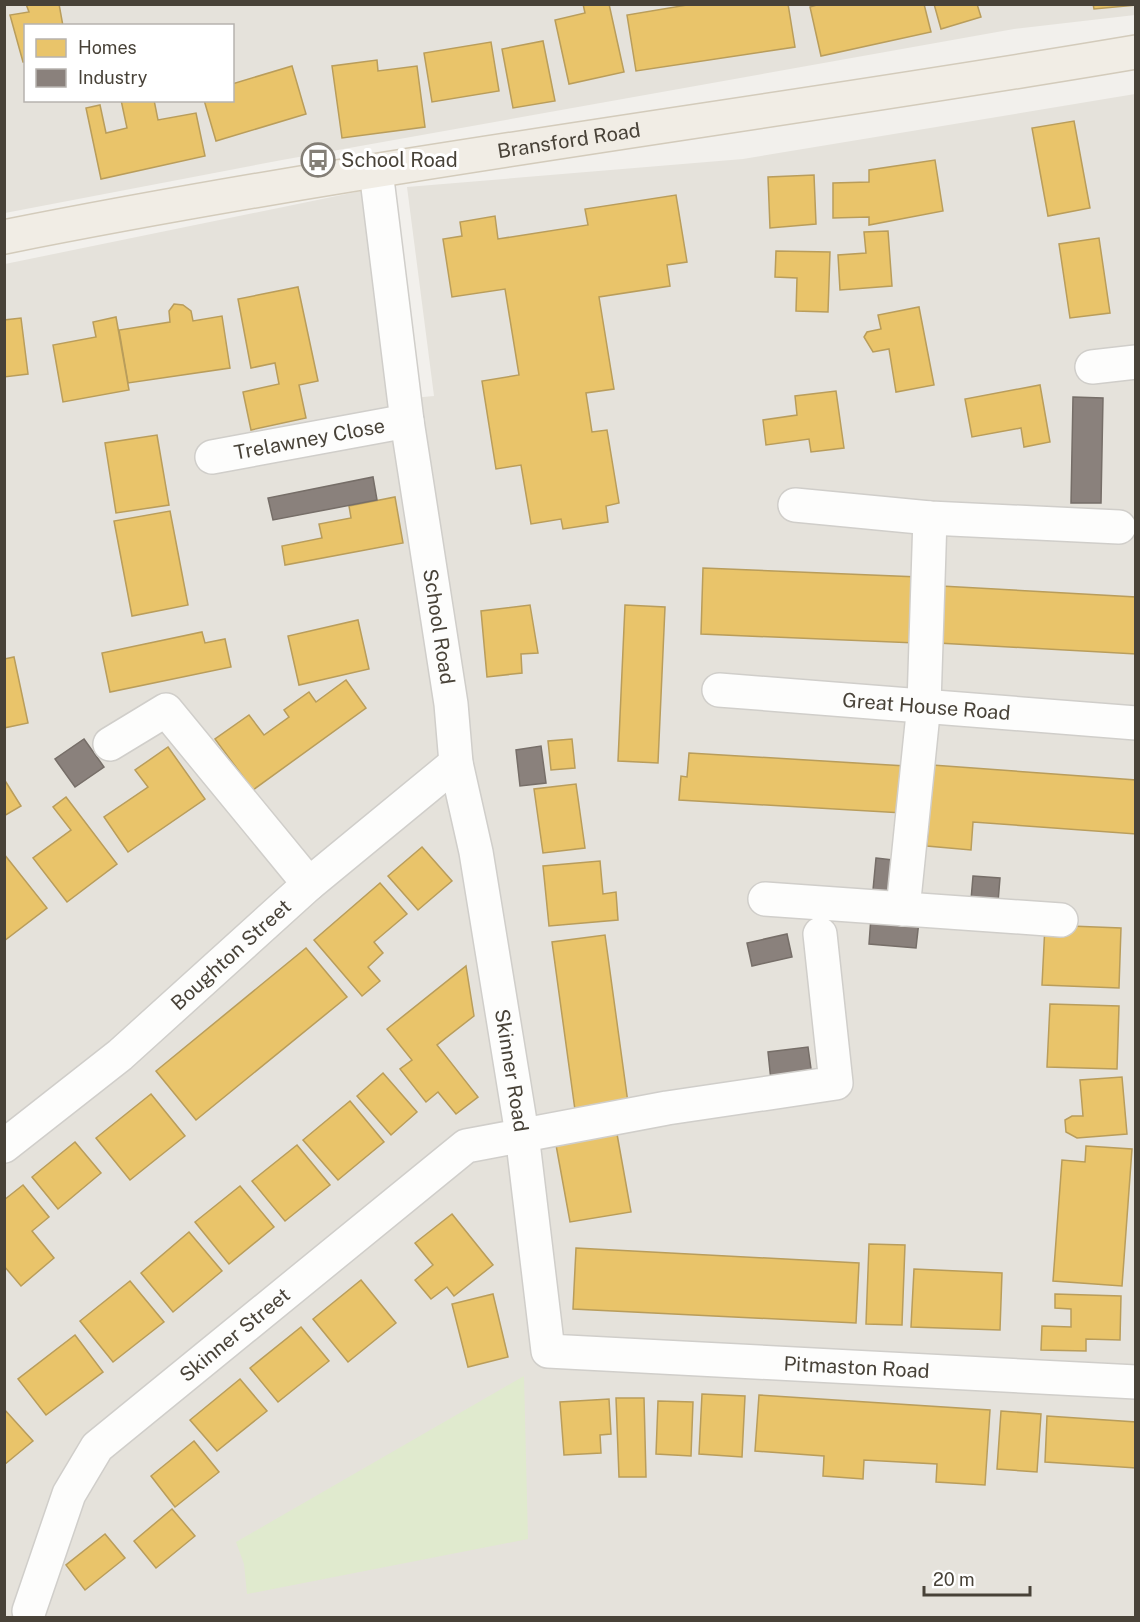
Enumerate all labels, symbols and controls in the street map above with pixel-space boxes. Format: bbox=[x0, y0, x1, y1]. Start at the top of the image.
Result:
legend bbox=[24, 24, 234, 102]
text: Homes bbox=[78, 37, 137, 58]
text: Industry bbox=[78, 67, 148, 88]
street label: Bransford Road bbox=[496, 118, 642, 163]
bus stop icon: School Road bbox=[300, 142, 336, 178]
place label: School Road bbox=[341, 148, 458, 172]
street label: Trelawney Close bbox=[232, 413, 387, 465]
street label: School Road bbox=[418, 567, 460, 686]
street label: Great House Road bbox=[841, 688, 1011, 725]
street label: Boughton Street bbox=[166, 894, 296, 1015]
street label: Skinner Road bbox=[490, 1007, 533, 1134]
street label: Skinner Street bbox=[175, 1283, 295, 1387]
street label: Pitmaston Road bbox=[783, 1351, 930, 1383]
scale bar bbox=[924, 1559, 1030, 1597]
text: 20 m bbox=[933, 1569, 975, 1590]

